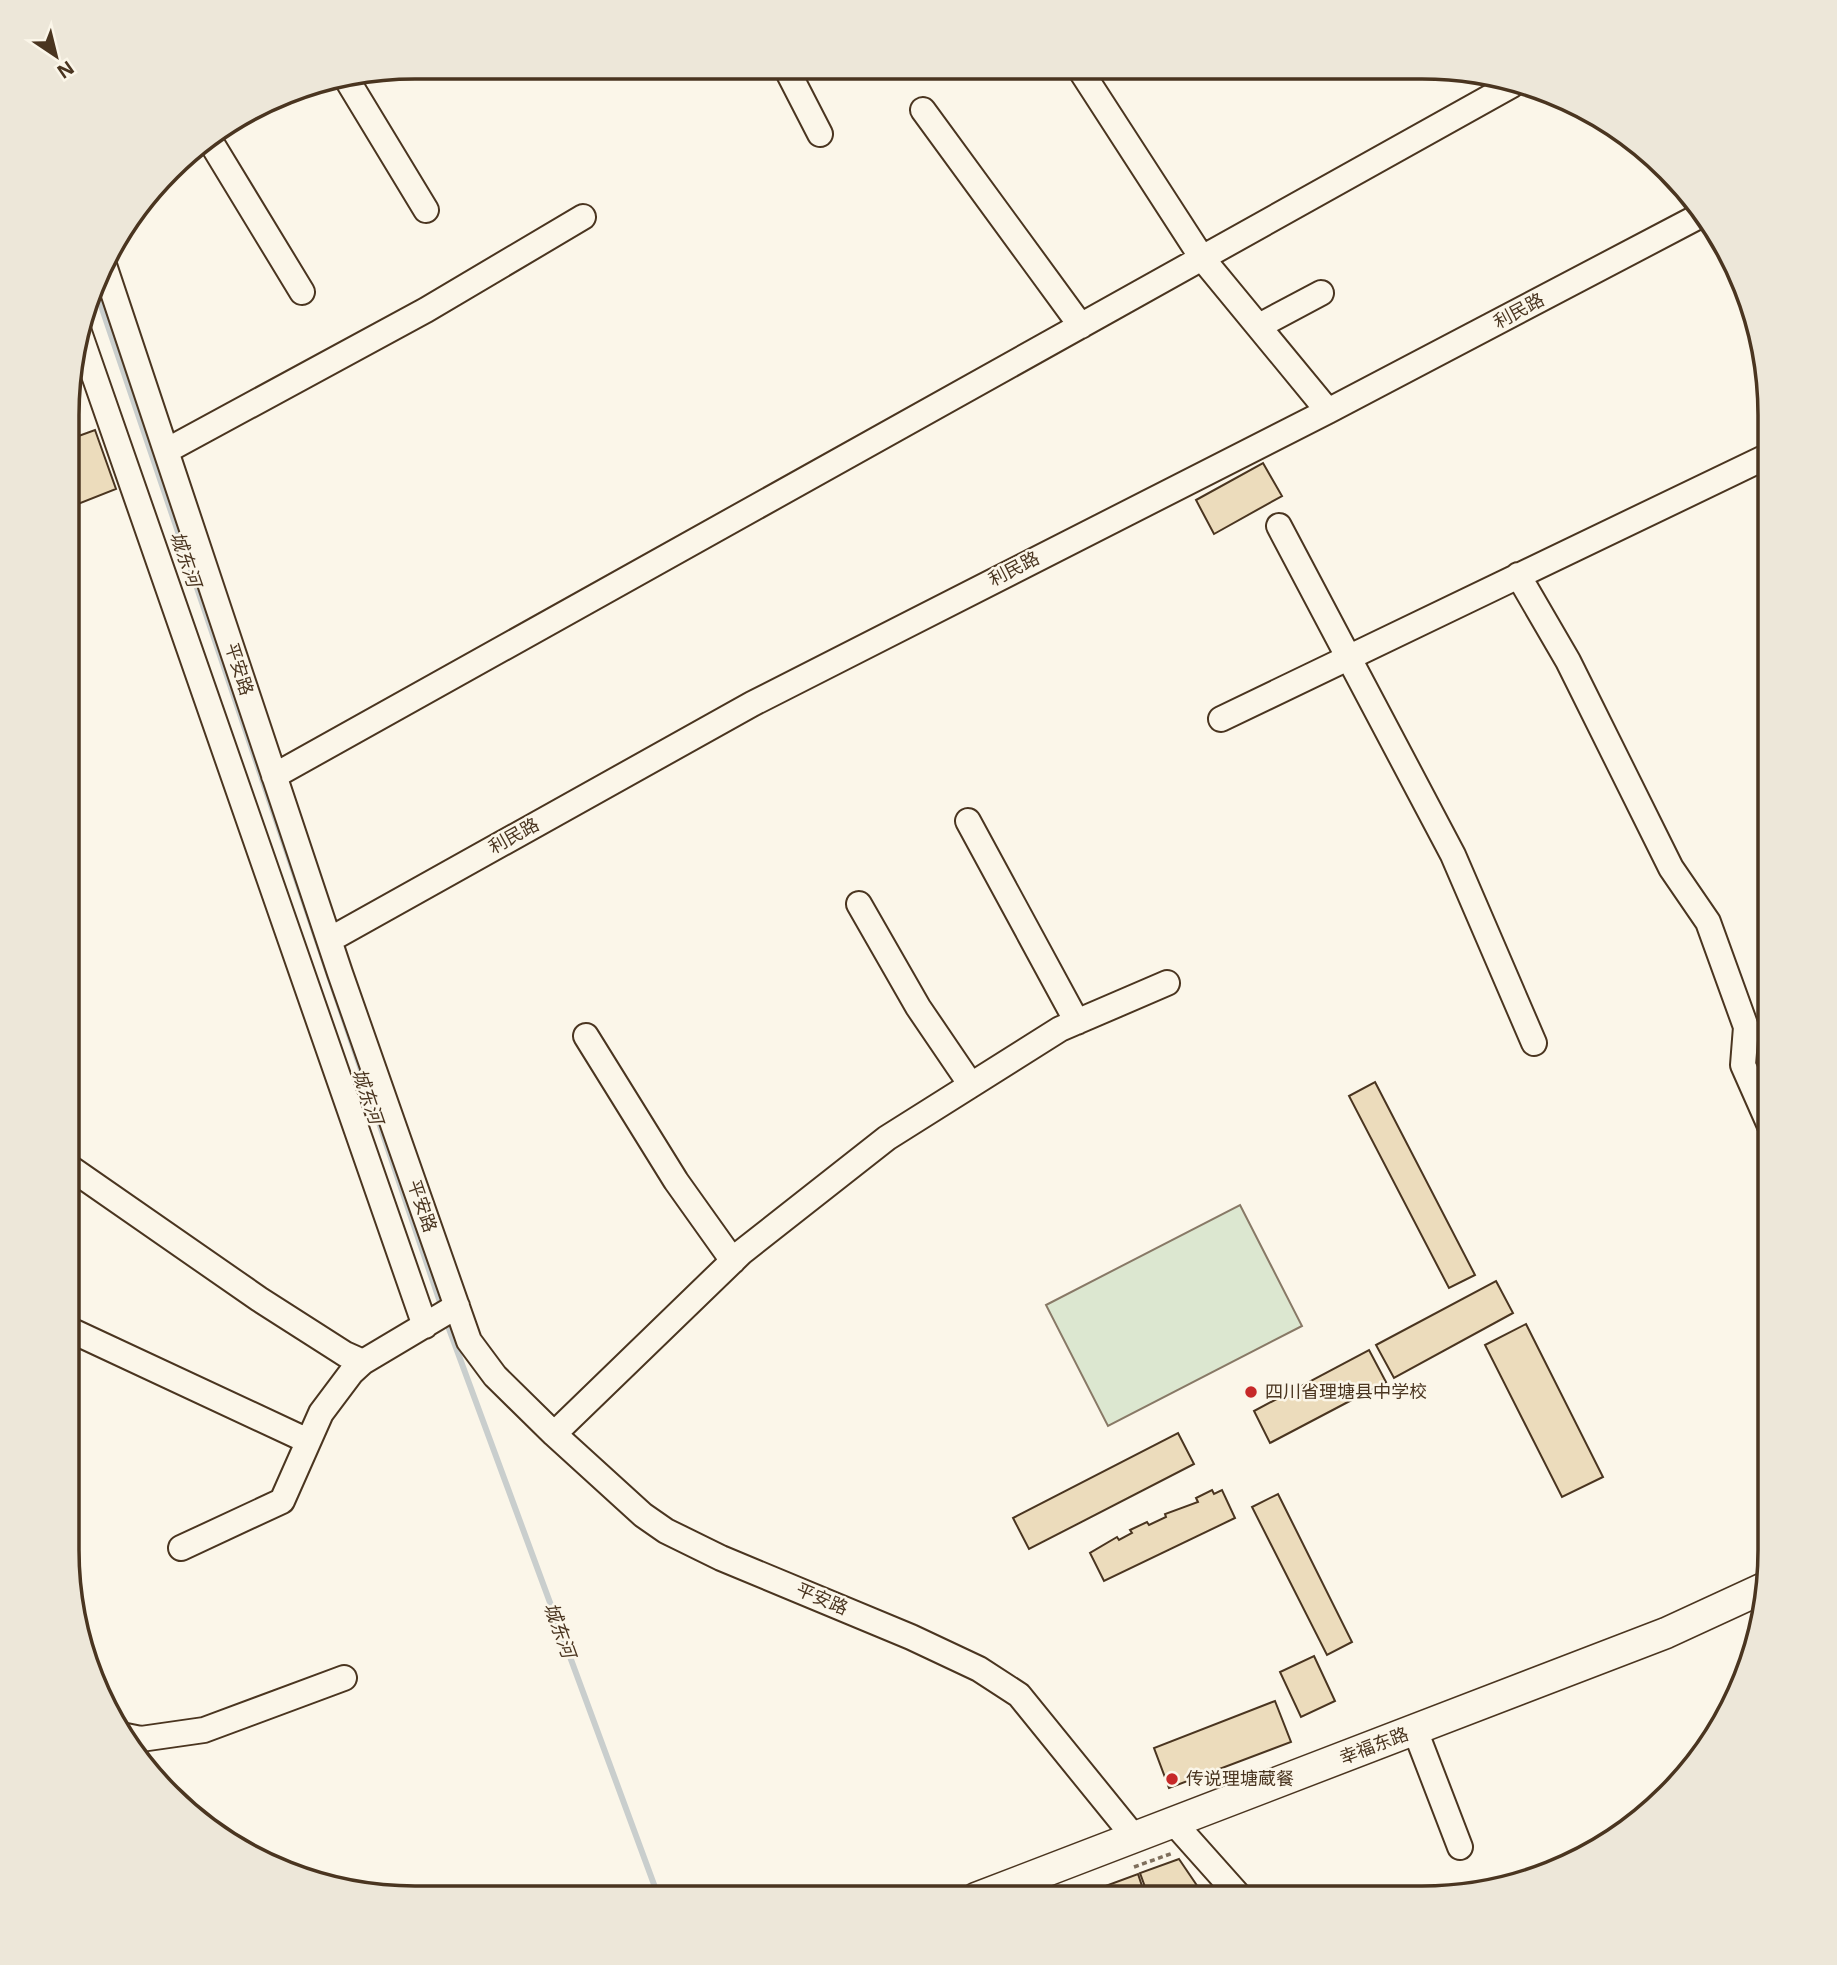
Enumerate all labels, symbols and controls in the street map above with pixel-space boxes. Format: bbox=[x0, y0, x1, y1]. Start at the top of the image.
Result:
north arrow bbox=[21, 21, 91, 91]
text: N bbox=[52, 55, 80, 85]
street label: 利民路 bbox=[1489, 287, 1548, 333]
water label: 城东河 bbox=[164, 528, 209, 594]
street label: 利民路 bbox=[984, 545, 1043, 591]
street label: 平安路 bbox=[220, 639, 260, 698]
street label: 利民路 bbox=[484, 812, 543, 859]
water label: 城东河 bbox=[346, 1065, 391, 1131]
street label: 平安路 bbox=[403, 1176, 443, 1235]
place label: 四川省理塘县中学校 bbox=[1265, 1379, 1427, 1403]
marker: 四川省理塘县中学校 bbox=[1243, 1384, 1259, 1400]
street label: 平安路 bbox=[793, 1576, 852, 1620]
water label: 城东河 bbox=[538, 1599, 583, 1665]
street label: 幸福东路 bbox=[1336, 1721, 1412, 1769]
place label: 传说理塘蔵餐 bbox=[1186, 1766, 1294, 1790]
marker: 传说理塘蔵餐 bbox=[1164, 1771, 1180, 1787]

